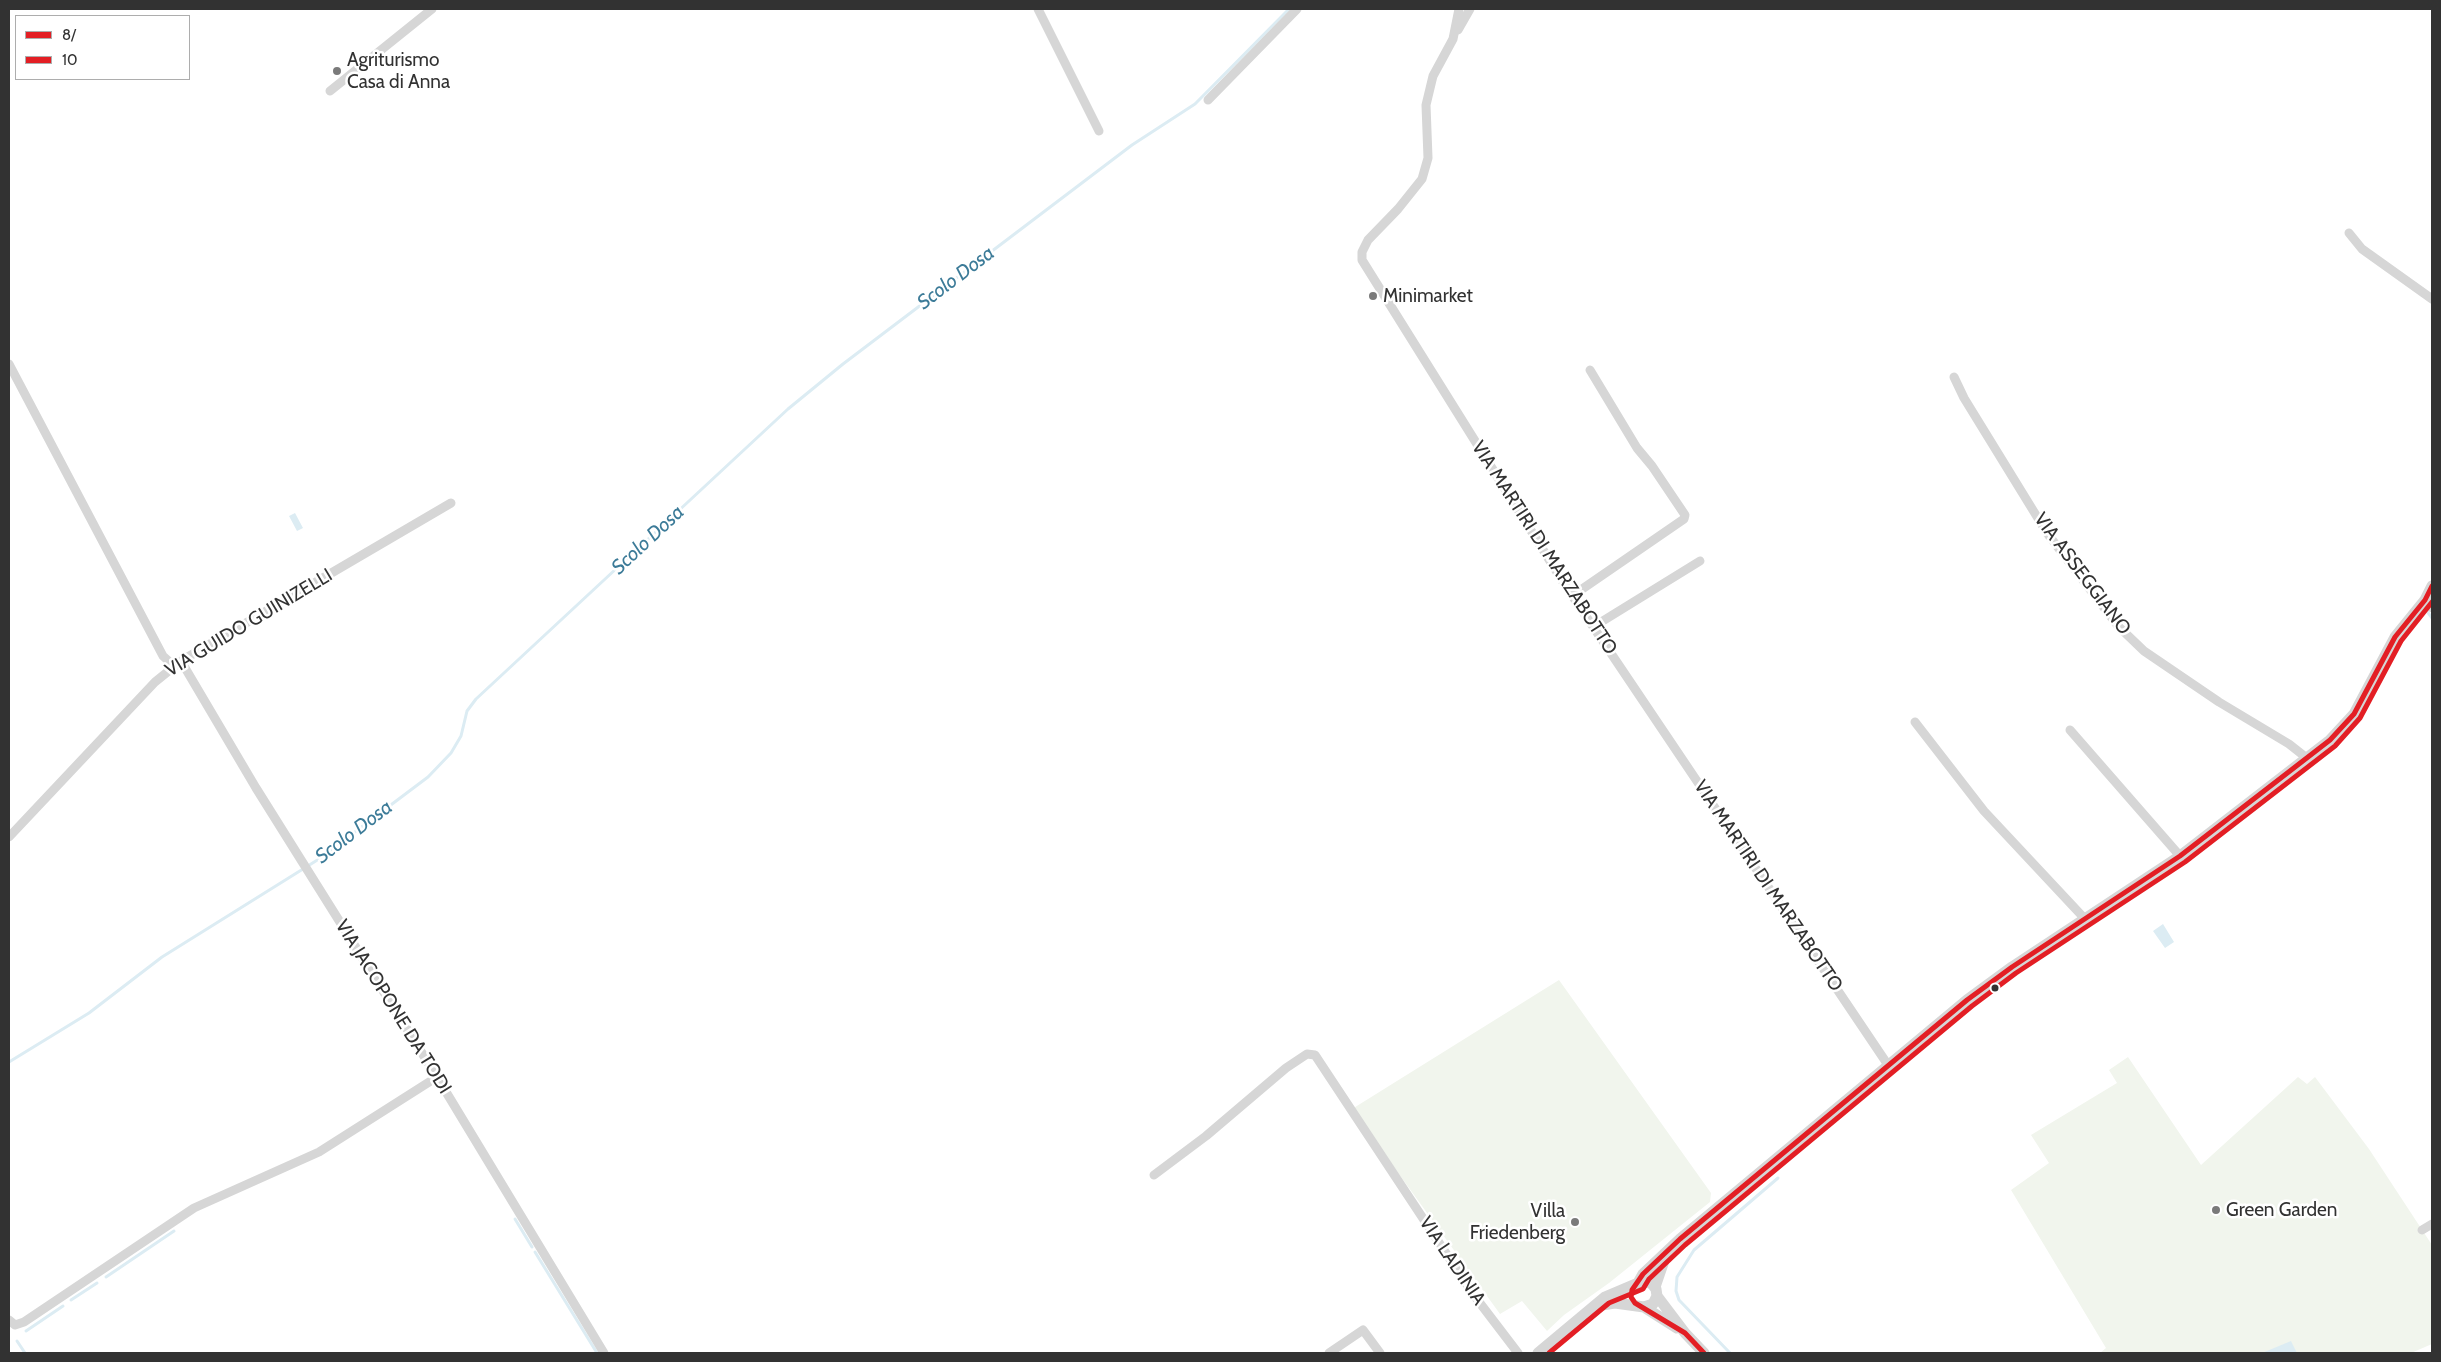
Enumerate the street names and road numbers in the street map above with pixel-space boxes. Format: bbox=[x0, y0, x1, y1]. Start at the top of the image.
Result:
street label: VIA MARTIRI DI MARZABOTTO bbox=[1466, 437, 1622, 659]
street label: VIA ASSEGGIANO bbox=[2029, 509, 2135, 639]
street label: VIA GUIDO GUINIZELLI bbox=[161, 564, 337, 682]
street label: VIA MARTIRI DI MARZABOTTO bbox=[1689, 776, 1847, 996]
street label: VIA JACOPONE DA TODI bbox=[330, 916, 456, 1098]
street label: VIA LADINIA bbox=[1414, 1212, 1490, 1310]

